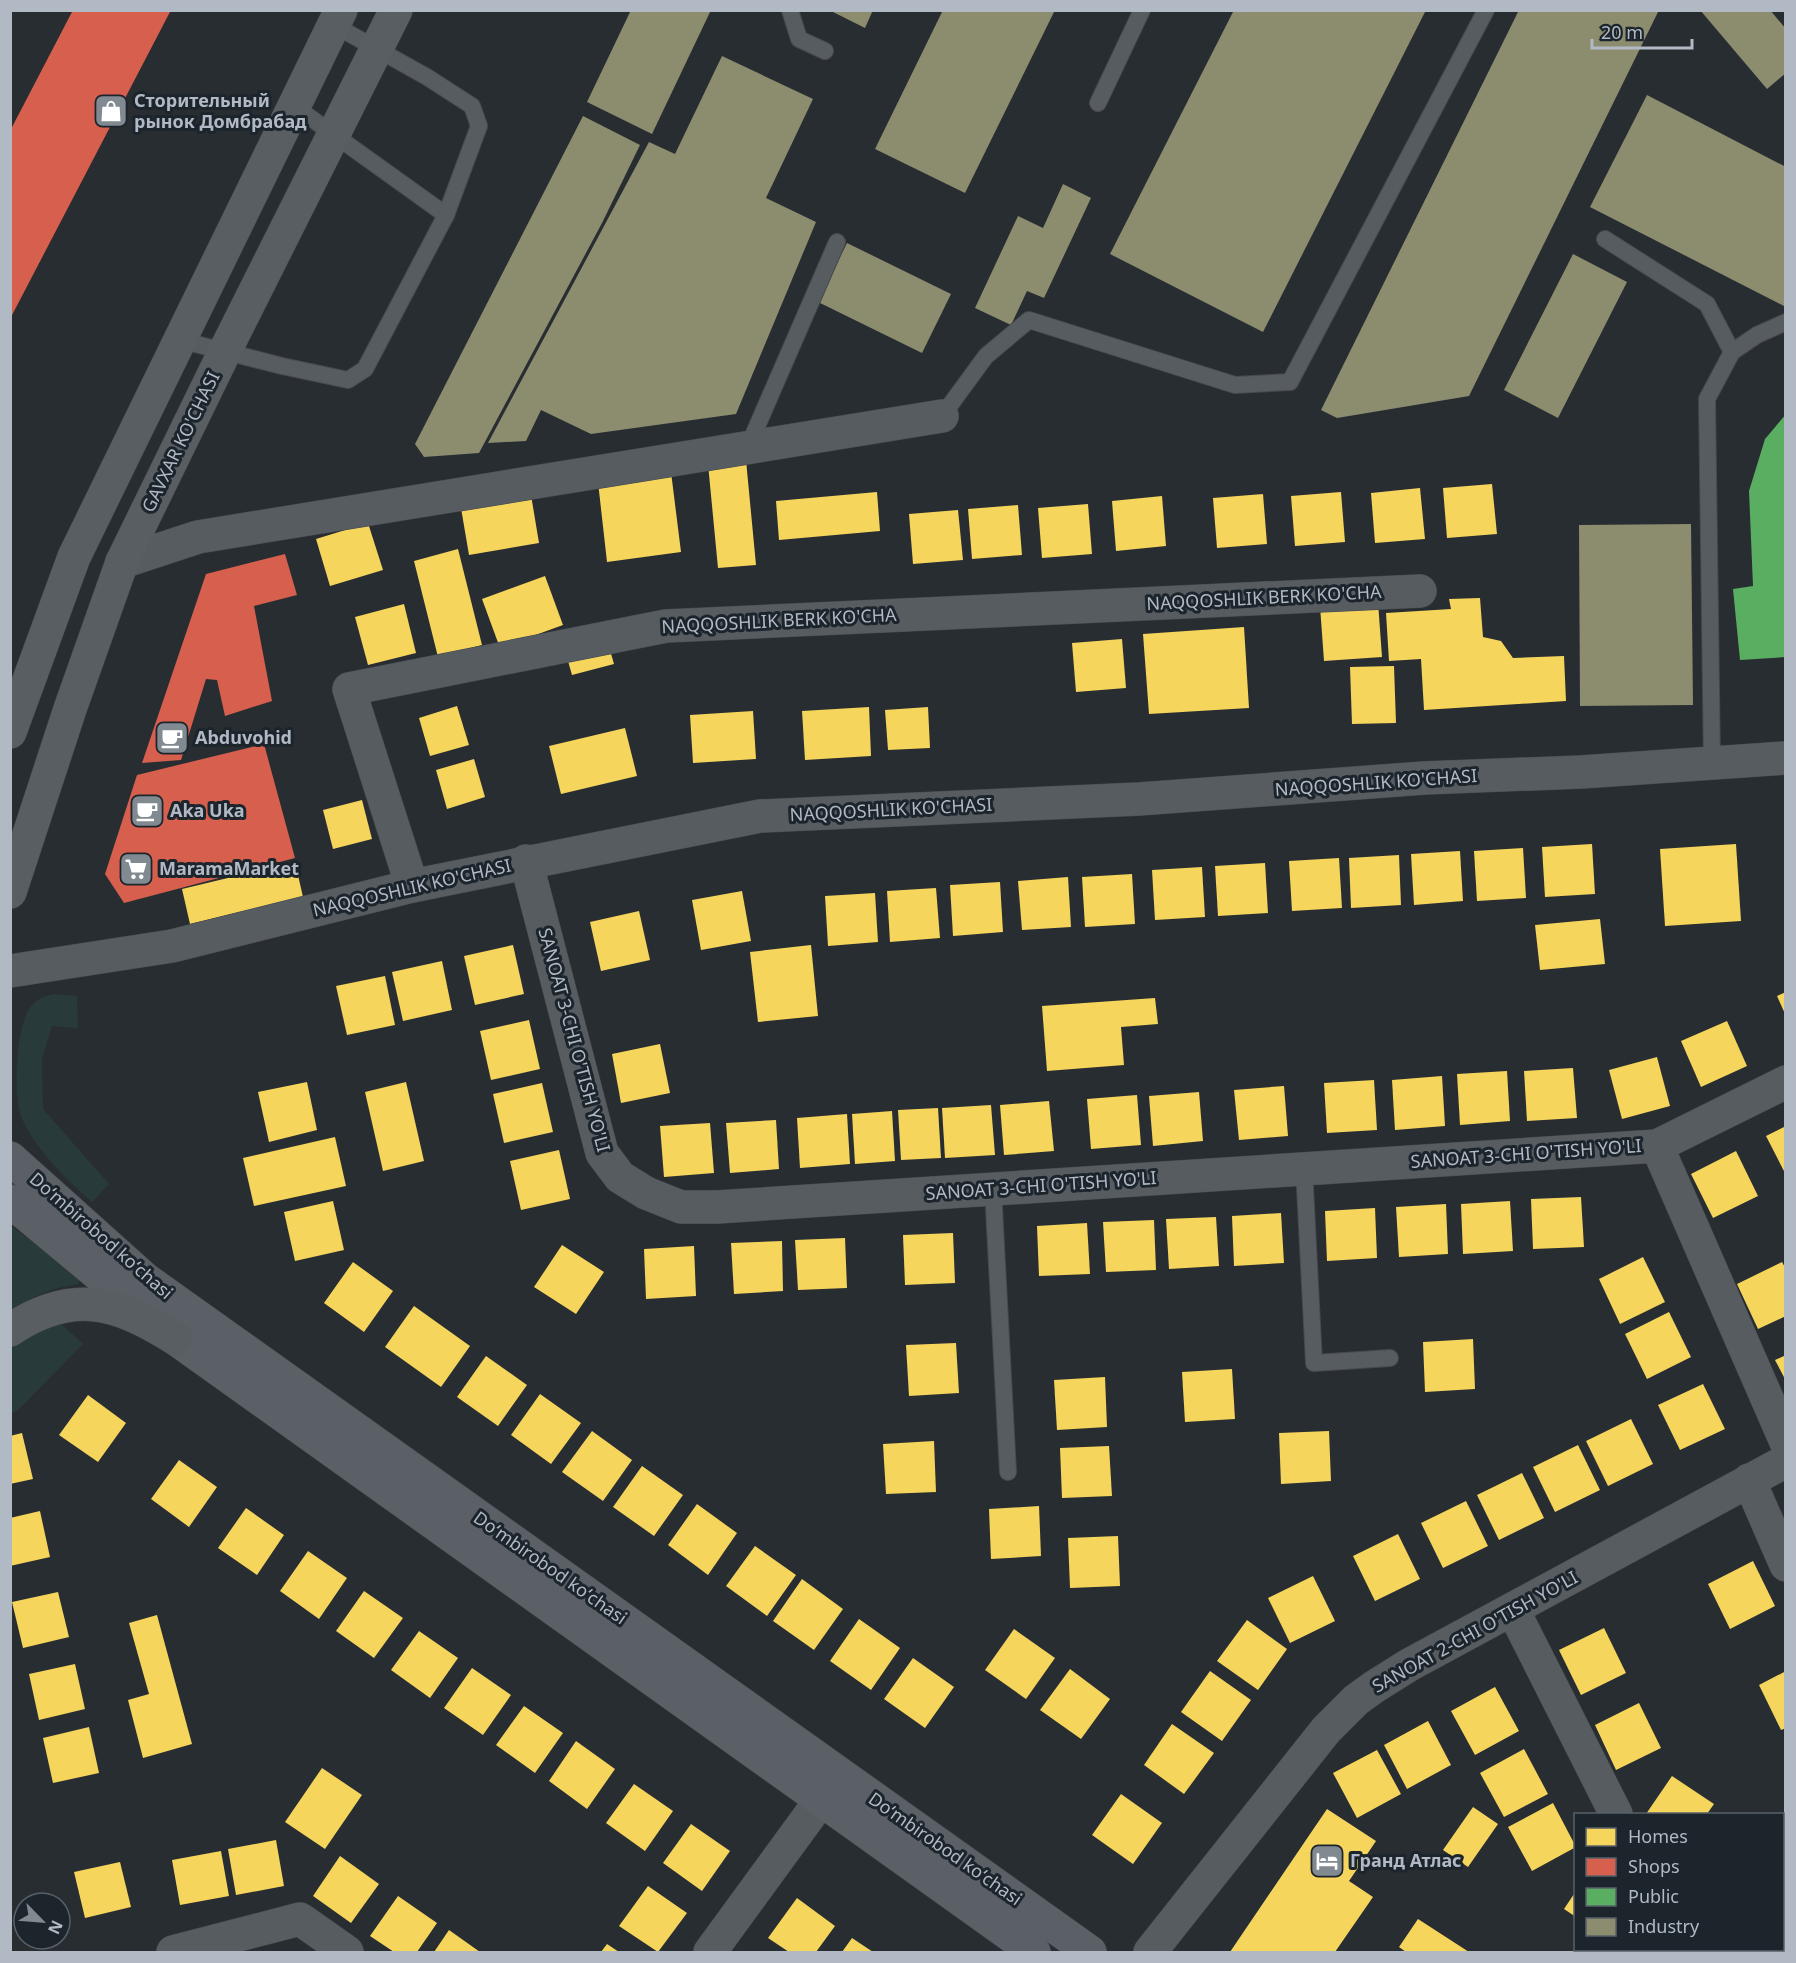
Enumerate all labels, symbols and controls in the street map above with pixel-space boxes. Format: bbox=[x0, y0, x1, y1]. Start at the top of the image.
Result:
scale bar bbox=[1592, 12, 1692, 50]
text: 20 m bbox=[1601, 20, 1643, 44]
place label: Сторительный рынок Домбрабад bbox=[134, 88, 307, 133]
shop icon: Сторительный рынок Домбрабад bbox=[93, 93, 129, 129]
street label: GAVXAR KO'CHASI bbox=[136, 367, 225, 516]
street label: NAQQOSHLIK BERK KO'CHA bbox=[1146, 579, 1383, 615]
street label: NAQQOSHLIK BERK KO'CHA bbox=[661, 602, 898, 638]
cafe icon: Abduvohid bbox=[154, 720, 190, 756]
place label: Abduvohid bbox=[195, 725, 292, 749]
street label: NAQQOSHLIK KO'CHASI bbox=[1274, 763, 1478, 801]
street label: NAQQOSHLIK KO'CHASI bbox=[789, 792, 993, 826]
cafe icon: Aka Uka bbox=[129, 793, 165, 829]
place label: Aka Uka bbox=[170, 798, 245, 822]
supermarket icon: MaramaMarket bbox=[118, 851, 154, 887]
street label: NAQQOSHLIK KO'CHASI bbox=[310, 853, 513, 922]
place label: MaramaMarket bbox=[159, 856, 299, 880]
street label: SANOAT 3-CHI O'TISH YO'LI bbox=[533, 925, 616, 1155]
street label: SANOAT 3-CHI O'TISH YO'LI bbox=[1410, 1133, 1642, 1173]
street label: SANOAT 3-CHI O'TISH YO'LI bbox=[925, 1165, 1157, 1205]
street label: Doʻmbirobod koʻchasi bbox=[25, 1166, 178, 1304]
street label: Doʻmbirobod koʻchasi bbox=[469, 1505, 632, 1629]
street label: SANOAT 2-CHI O'TISH YO'LI bbox=[1368, 1565, 1581, 1698]
street label: Doʻmbirobod koʻchasi bbox=[864, 1786, 1027, 1910]
legend bbox=[1574, 1813, 1784, 1951]
text: Homes bbox=[1628, 1824, 1688, 1848]
hotel icon: Гранд Атлас bbox=[1309, 1843, 1345, 1879]
place label: Гранд Атлас bbox=[1350, 1848, 1462, 1872]
text: Shops bbox=[1628, 1854, 1680, 1878]
text: Public bbox=[1628, 1884, 1679, 1908]
north arrow bbox=[12, 1891, 72, 1951]
text: Industry bbox=[1628, 1914, 1700, 1938]
text: N bbox=[43, 1917, 68, 1938]

